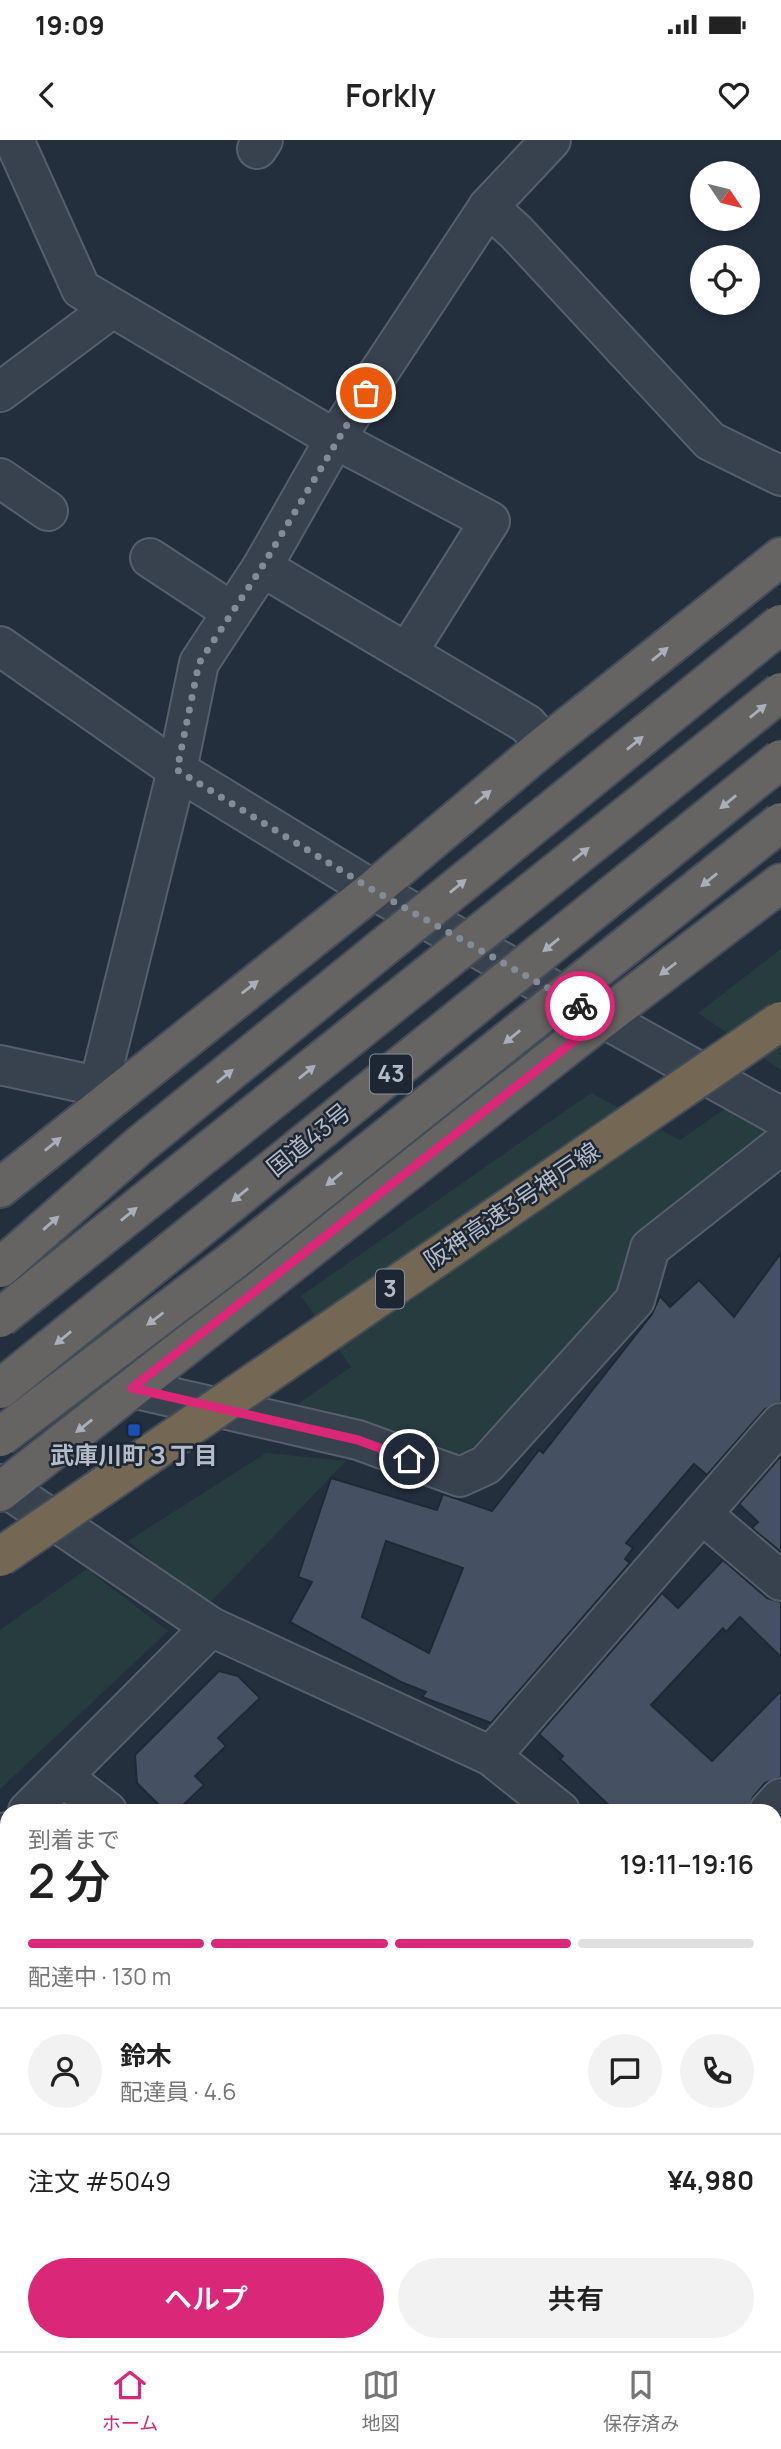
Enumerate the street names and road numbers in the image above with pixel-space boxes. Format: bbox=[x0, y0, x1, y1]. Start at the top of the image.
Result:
road number: 43 bbox=[370, 1054, 412, 1093]
street label: 国道43号 bbox=[259, 1095, 357, 1183]
street label: 阪神高速3号神戸線 bbox=[417, 1134, 605, 1276]
road number: 3 bbox=[376, 1270, 404, 1308]

